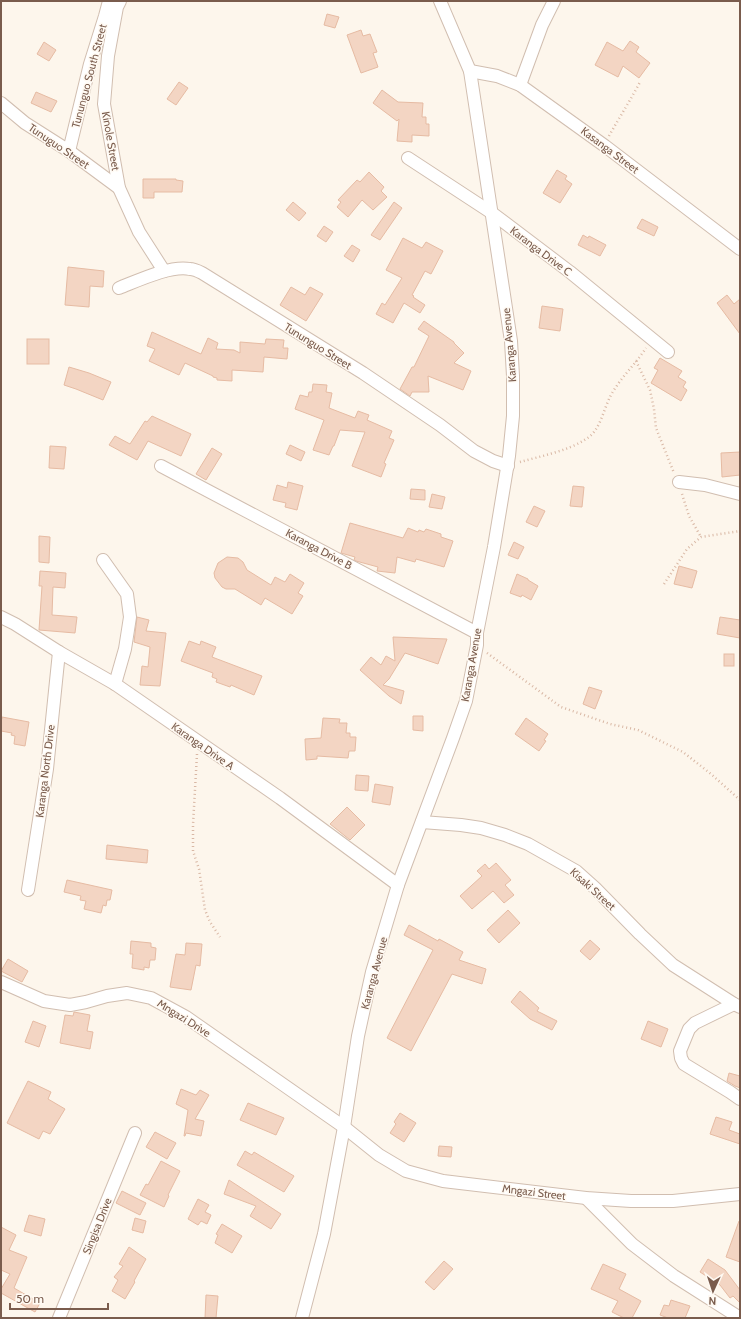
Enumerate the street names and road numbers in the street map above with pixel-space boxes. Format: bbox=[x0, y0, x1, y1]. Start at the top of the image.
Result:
street label: Tununguo South Street bbox=[68, 22, 110, 130]
street label: Kinole Street bbox=[99, 110, 123, 172]
street label: Tunuguo Street bbox=[26, 120, 92, 172]
street label: Kasanga Street bbox=[578, 124, 642, 177]
street label: Karanga Drive C bbox=[507, 223, 575, 279]
street label: Karanga Avenue bbox=[499, 307, 519, 383]
street label: Tununguo Street bbox=[282, 320, 355, 372]
street label: Karanga Drive B bbox=[283, 526, 355, 573]
street label: Karanga Avenue bbox=[458, 627, 484, 703]
street label: Karanga Drive A bbox=[169, 719, 237, 773]
street label: Karanga North Drive bbox=[32, 723, 58, 818]
street label: Kisaki Street bbox=[567, 865, 619, 913]
street label: Karanga Avenue bbox=[358, 935, 390, 1011]
street label: Mngazi Drive bbox=[155, 996, 214, 1040]
street label: Mngazi Street bbox=[501, 1181, 567, 1203]
street label: Singisa Drive bbox=[79, 1195, 115, 1256]

